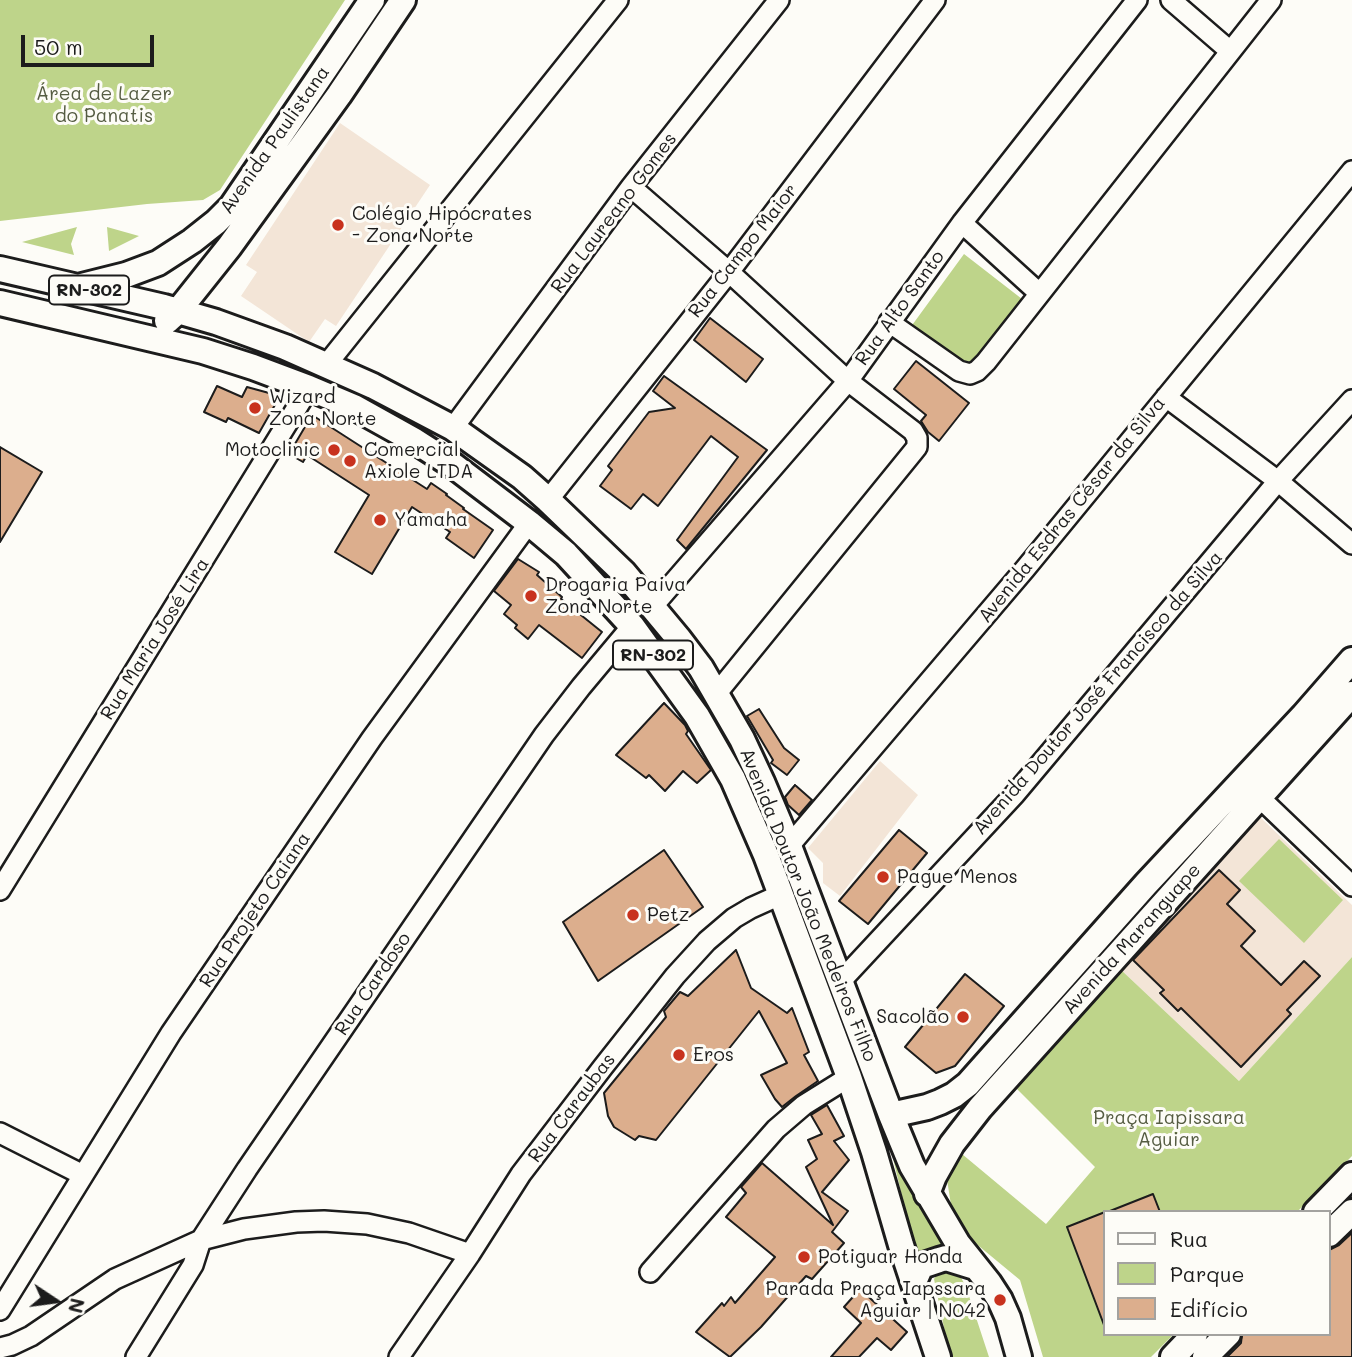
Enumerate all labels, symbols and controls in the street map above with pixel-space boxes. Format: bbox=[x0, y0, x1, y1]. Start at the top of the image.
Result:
scale bar bbox=[24, 21, 158, 65]
text: 50 m bbox=[34, 33, 83, 60]
street label: Avenida Paulistana bbox=[215, 62, 335, 218]
park label: Área de Lazer do Panatis bbox=[36, 83, 172, 127]
street label: Rua Laureano Gomes bbox=[546, 128, 682, 298]
street label: Rua Campo Maior bbox=[684, 179, 802, 323]
place label: Colégio Hipócrates - Zona Norte bbox=[352, 203, 532, 247]
marker: Colégio Hipócrates - Zona Norte bbox=[330, 217, 346, 233]
street label: Rua Alto Santo bbox=[851, 246, 949, 370]
road number: RN-302 bbox=[49, 276, 129, 304]
place label: Wizard Zona Norte bbox=[269, 386, 376, 430]
street label: Avenida Esdras César da Silva bbox=[974, 393, 1170, 627]
marker: Wizard Zona Norte bbox=[247, 400, 263, 416]
place label: Motoclinic bbox=[225, 439, 320, 461]
place label: Comercial Axiole LTDA bbox=[364, 439, 473, 483]
marker: Motoclinic bbox=[326, 442, 342, 458]
marker: Comercial Axiole LTDA bbox=[342, 453, 358, 469]
place label: Yamaha bbox=[394, 509, 468, 531]
marker: Yamaha bbox=[372, 512, 388, 528]
street label: Avenida Doutor José Francisco da Silva bbox=[969, 546, 1227, 840]
street label: Rua Maria José Lira bbox=[96, 554, 214, 724]
place label: Drogaria Paiva Zona Norte bbox=[545, 574, 686, 618]
marker: Drogaria Paiva Zona Norte bbox=[523, 588, 539, 604]
road number: RN-302 bbox=[613, 640, 693, 670]
street label: Avenida Doutor João Medeiros Filho bbox=[734, 745, 882, 1065]
street label: Rua Projeto Caiana bbox=[195, 828, 315, 992]
street label: Avenida Maranguape bbox=[1058, 859, 1206, 1019]
place label: Pague Menos bbox=[897, 866, 1018, 888]
marker: Pague Menos bbox=[875, 869, 891, 885]
place label: Petz bbox=[647, 904, 689, 926]
marker: Petz bbox=[625, 907, 641, 923]
street label: Rua Cardoso bbox=[330, 928, 416, 1040]
place label: Sacolão bbox=[876, 1006, 949, 1028]
marker: Sacolão bbox=[955, 1009, 971, 1025]
place label: Eros bbox=[693, 1044, 734, 1066]
marker: Eros bbox=[671, 1047, 687, 1063]
street label: Rua Caraubas bbox=[524, 1049, 620, 1167]
park label: Praça Iapissara Aguiar bbox=[1093, 1107, 1245, 1151]
legend bbox=[1104, 1210, 1331, 1336]
text: Rua bbox=[1170, 1225, 1208, 1252]
place label: Potiguar Honda bbox=[818, 1246, 963, 1268]
marker: Potiguar Honda bbox=[796, 1249, 812, 1265]
text: Parque bbox=[1170, 1260, 1244, 1287]
north arrow bbox=[21, 1266, 91, 1336]
place label: Parada Praça Iapssara Aguiar | N042 bbox=[766, 1278, 986, 1322]
marker: Parada Praça Iapssara Aguiar | N042 bbox=[992, 1292, 1008, 1308]
text: Edifício bbox=[1170, 1295, 1248, 1322]
text: N bbox=[63, 1296, 91, 1316]

